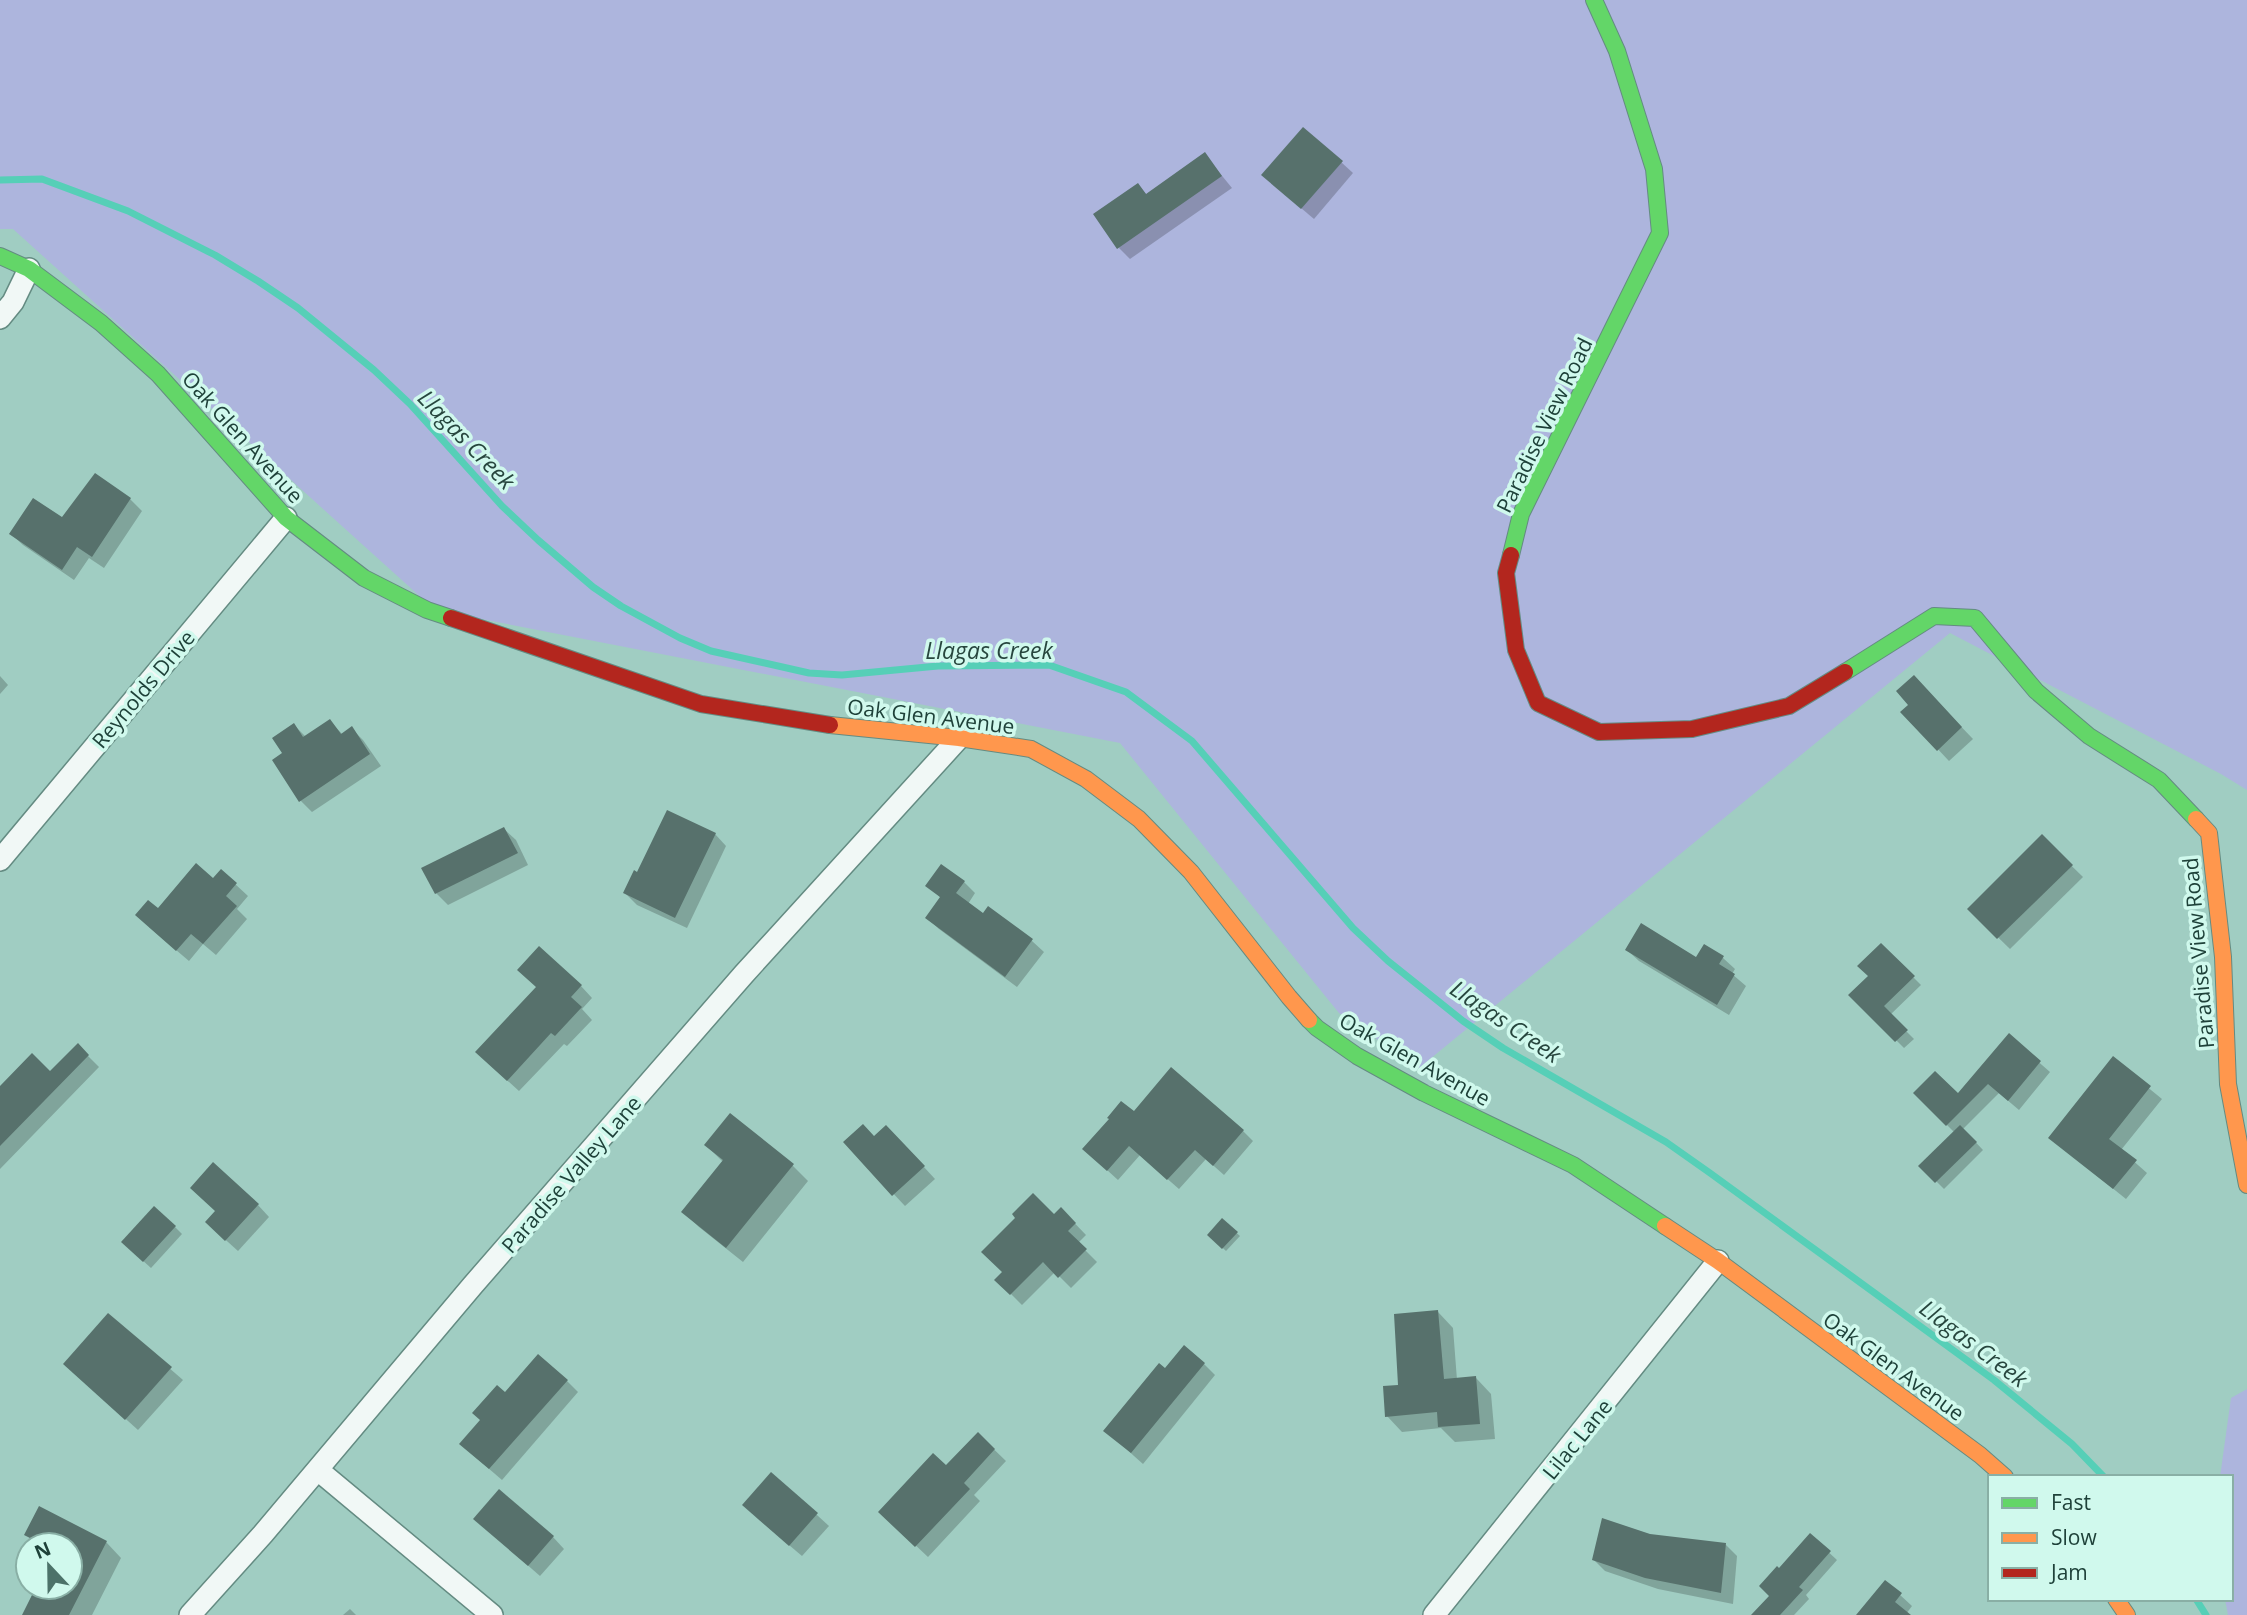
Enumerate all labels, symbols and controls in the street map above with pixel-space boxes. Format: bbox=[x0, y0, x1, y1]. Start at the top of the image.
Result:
street label: Paradise View Road bbox=[1489, 333, 1599, 517]
street label: Oak Glen Avenue bbox=[176, 365, 310, 509]
water label: Llagas Creek bbox=[411, 382, 523, 496]
street label: Reynolds Drive bbox=[85, 624, 201, 754]
water label: Llagas Creek bbox=[925, 634, 1053, 666]
street label: Oak Glen Avenue bbox=[846, 692, 1016, 740]
street label: Paradise View Road bbox=[2176, 856, 2220, 1050]
water label: Llagas Creek bbox=[1444, 972, 1568, 1070]
street label: Oak Glen Avenue bbox=[1335, 1006, 1495, 1112]
street label: Paradise Valley Lane bbox=[495, 1089, 647, 1259]
water label: Llagas Creek bbox=[1913, 1292, 2035, 1395]
street label: Oak Glen Avenue bbox=[1818, 1305, 1970, 1427]
street label: Lilac Lane bbox=[1536, 1393, 1618, 1485]
legend bbox=[1988, 1475, 2233, 1601]
text: Fast bbox=[2051, 1488, 2091, 1516]
text: Slow bbox=[2051, 1523, 2097, 1551]
north arrow bbox=[14, 1531, 84, 1601]
text: N bbox=[31, 1535, 55, 1565]
text: Jam bbox=[2049, 1558, 2088, 1586]

